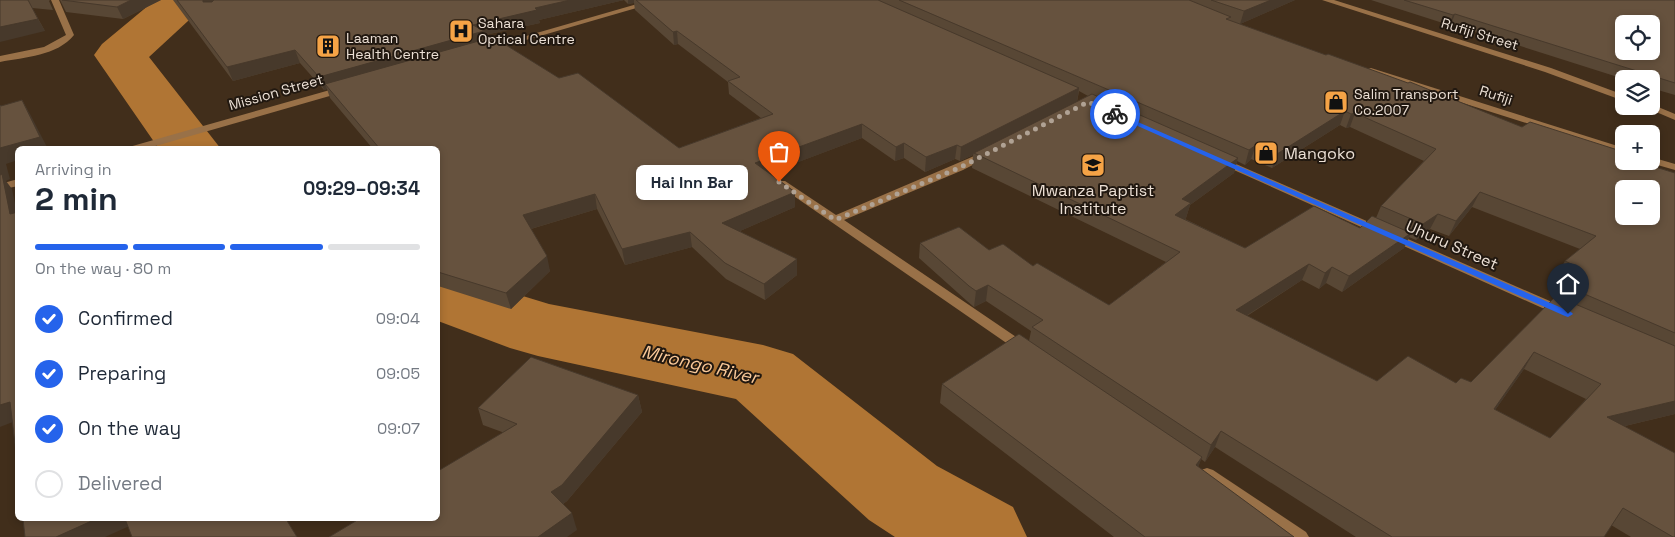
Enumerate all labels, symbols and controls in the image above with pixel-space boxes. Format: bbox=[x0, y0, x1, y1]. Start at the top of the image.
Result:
place label: Sahara Optical Centre bbox=[478, 14, 575, 48]
street label: Rufiji Street bbox=[1439, 14, 1521, 54]
map controls bbox=[1615, 15, 1660, 225]
button: locate bbox=[1615, 15, 1660, 60]
hospital icon: Sahara Optical Centre bbox=[448, 18, 474, 44]
place label: Laaman Health Centre bbox=[346, 29, 439, 63]
building icon: Laaman Health Centre bbox=[315, 33, 341, 59]
street label: Mission Street bbox=[227, 70, 325, 114]
button: layers bbox=[1615, 70, 1660, 115]
street label: Rufiji bbox=[1477, 81, 1515, 109]
place label: Salim Transport Co.2007 bbox=[1354, 85, 1458, 119]
courier bbox=[1090, 89, 1140, 139]
shop icon: Salim Transport Co.2007 bbox=[1323, 89, 1349, 115]
icon: bike bbox=[1101, 100, 1129, 128]
button: + bbox=[1615, 125, 1660, 170]
pin bbox=[758, 131, 800, 182]
icon: bag bbox=[765, 138, 793, 166]
shop icon: Mangoko bbox=[1253, 140, 1279, 166]
place label: Mangoko bbox=[1284, 143, 1355, 164]
school or university icon: Mwanza Paptist Institute bbox=[1080, 152, 1106, 178]
text: Arriving in bbox=[35, 159, 112, 180]
callout: Hai Inn Bar bbox=[636, 164, 749, 200]
text: Hai Inn Bar bbox=[651, 172, 733, 193]
text: 09:29–09:34 bbox=[303, 176, 420, 201]
text: 2 min bbox=[35, 179, 118, 219]
place label: Mwanza Paptist Institute bbox=[1032, 180, 1154, 219]
button: − bbox=[1615, 180, 1660, 225]
street label: Uhuru Street bbox=[1403, 215, 1501, 275]
text: On the way · 80 m bbox=[35, 258, 171, 279]
pin bbox=[1547, 263, 1589, 314]
icon: home bbox=[1554, 270, 1582, 298]
icon: check bbox=[35, 305, 63, 333]
text: Confirmed bbox=[78, 306, 173, 331]
text: 09:04 bbox=[376, 308, 420, 329]
water label: Mirongo River bbox=[640, 339, 762, 389]
icon: check bbox=[35, 360, 63, 388]
text: Preparing bbox=[78, 361, 166, 386]
text: 09:05 bbox=[376, 363, 420, 384]
icon: check bbox=[35, 415, 63, 443]
text: On the way bbox=[78, 416, 181, 441]
text: 09:07 bbox=[377, 418, 420, 439]
text: Delivered bbox=[78, 471, 163, 496]

